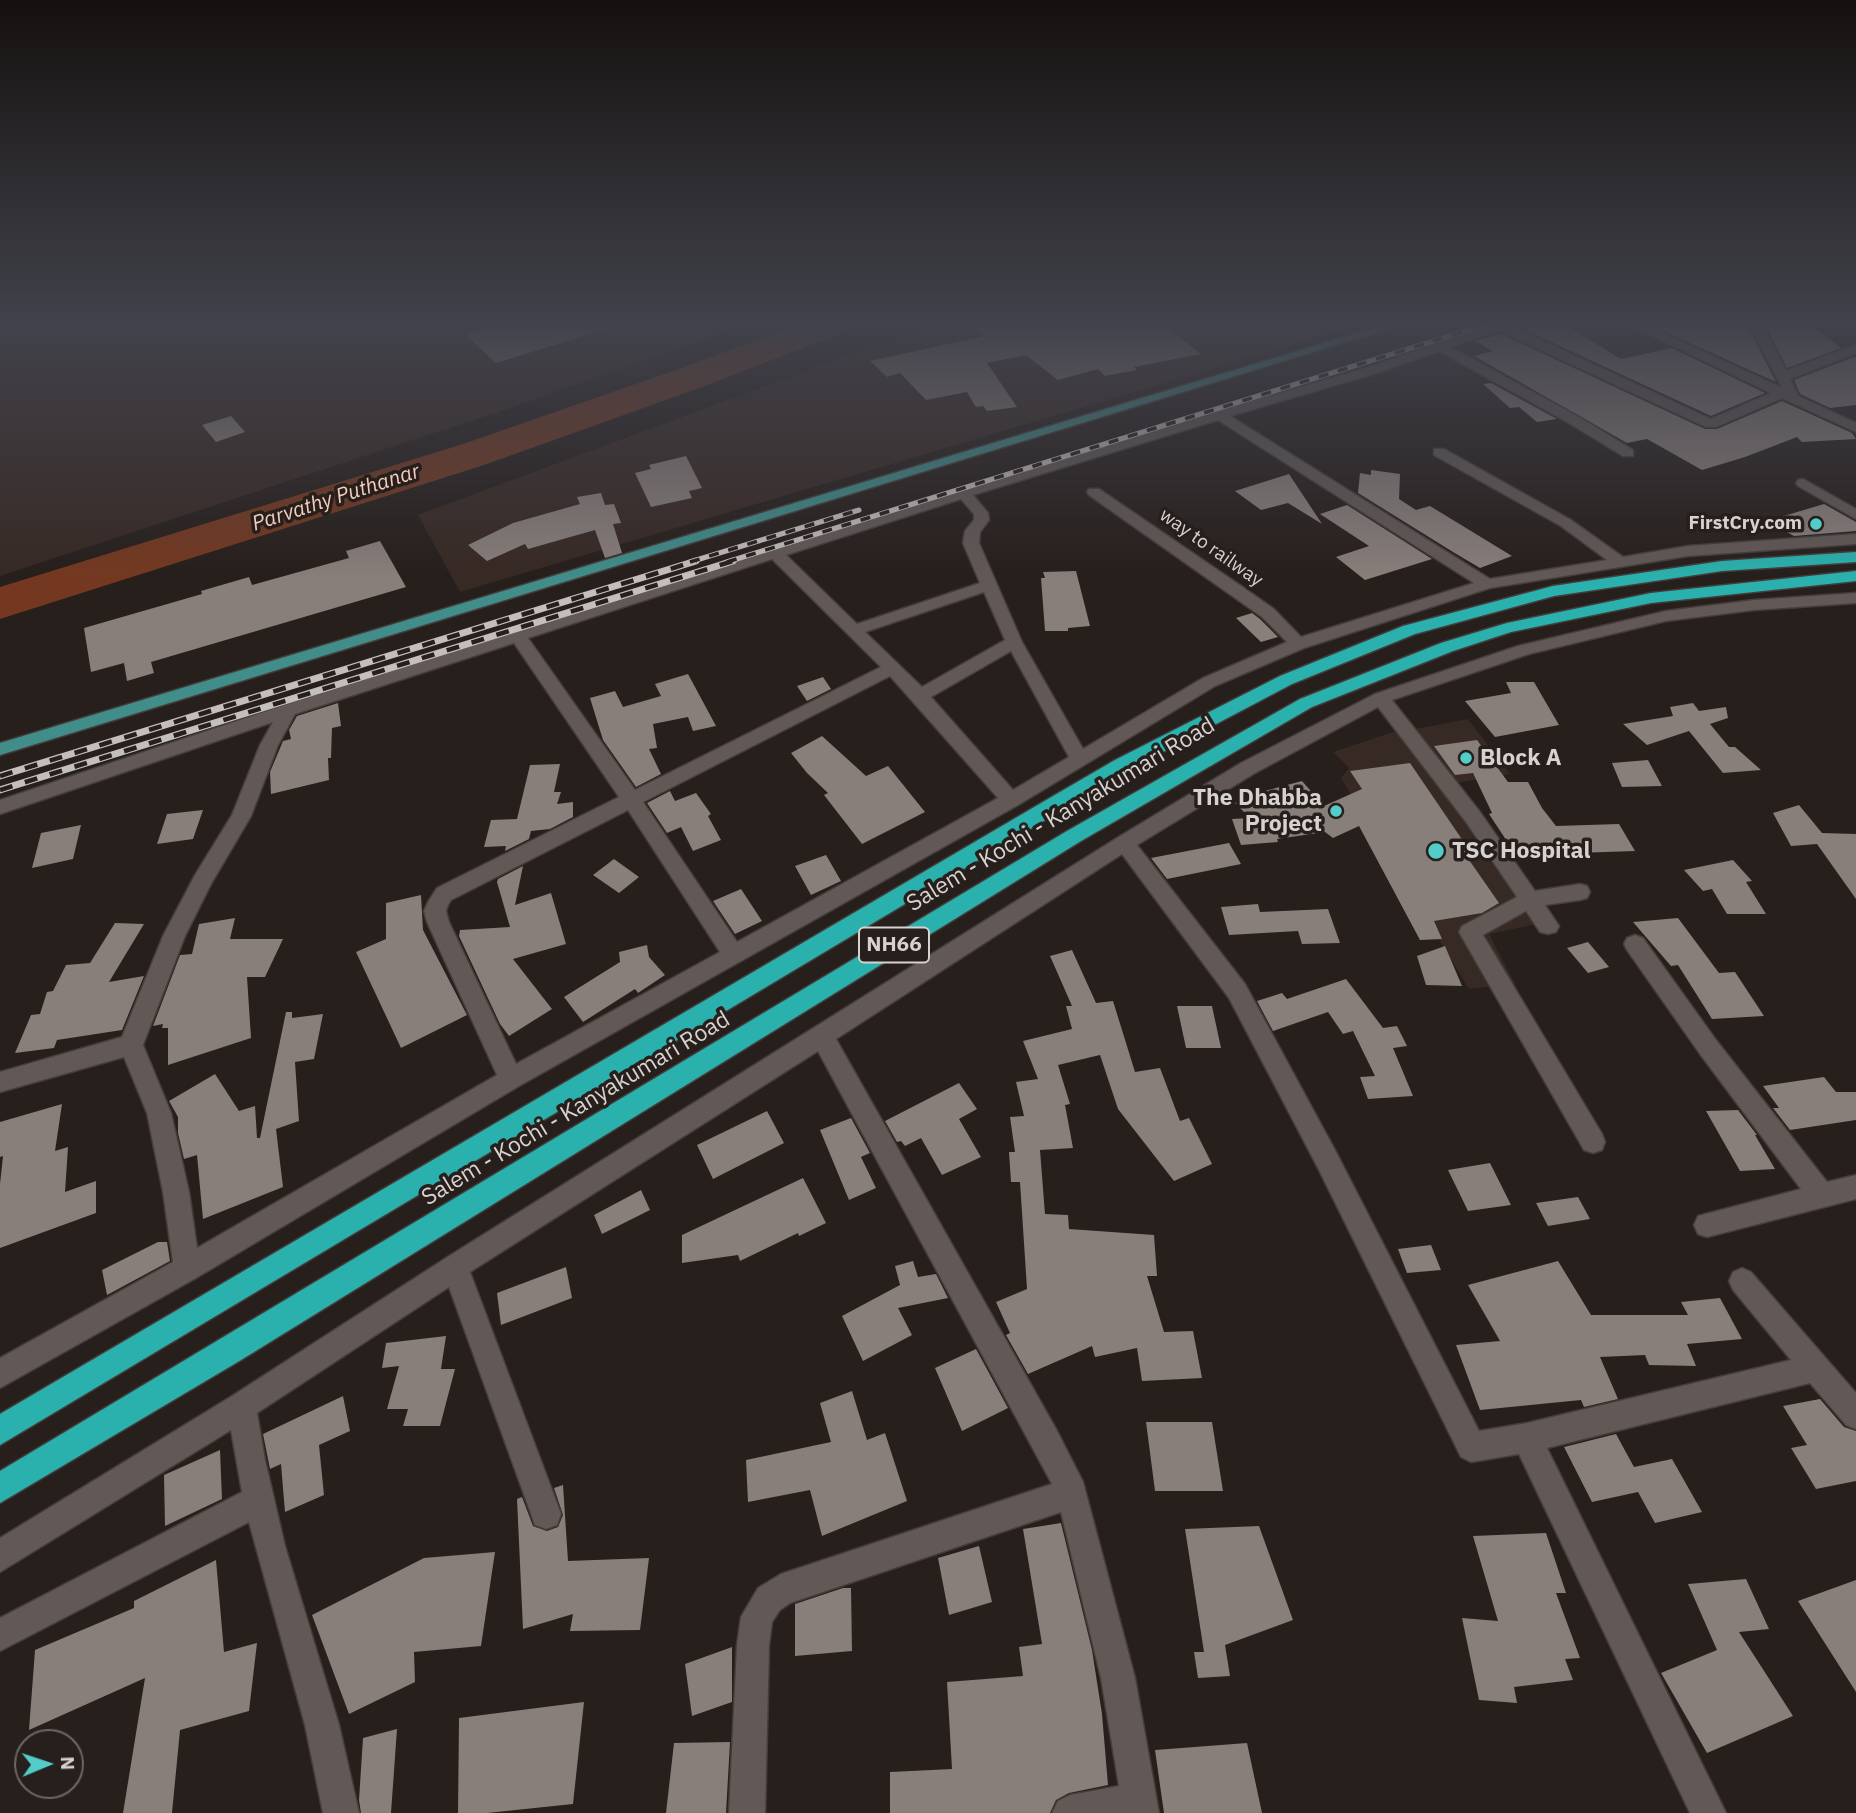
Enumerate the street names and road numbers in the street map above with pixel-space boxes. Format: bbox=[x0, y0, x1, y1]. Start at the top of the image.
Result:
street label: way to railway bbox=[1155, 504, 1267, 592]
street label: Salem - Kochi - Kanyakumari Road bbox=[902, 712, 1220, 918]
road number: NH66 bbox=[859, 928, 929, 962]
street label: Salem - Kochi - Kanyakumari Road bbox=[417, 1006, 735, 1212]

